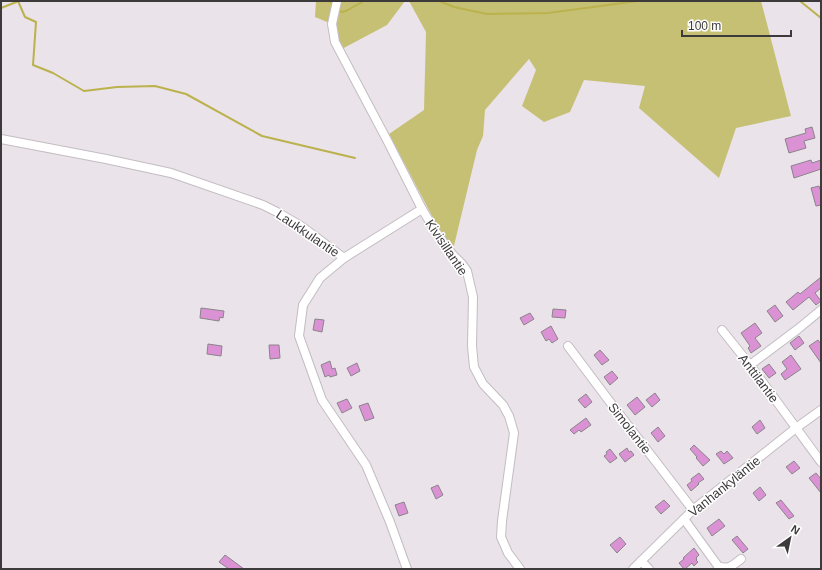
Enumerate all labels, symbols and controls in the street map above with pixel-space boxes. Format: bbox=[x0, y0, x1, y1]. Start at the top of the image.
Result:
scale bar bbox=[682, 12, 791, 38]
text: 100 m bbox=[688, 19, 721, 33]
street label: Laukkulantie bbox=[273, 207, 342, 260]
street label: Kivisillantie bbox=[422, 216, 471, 278]
street label: Anttilantie bbox=[735, 351, 782, 406]
street label: Simolantie bbox=[605, 400, 654, 457]
street label: Vanhankyläntie bbox=[685, 453, 763, 520]
north arrow bbox=[770, 518, 810, 558]
text: N bbox=[789, 522, 802, 537]

